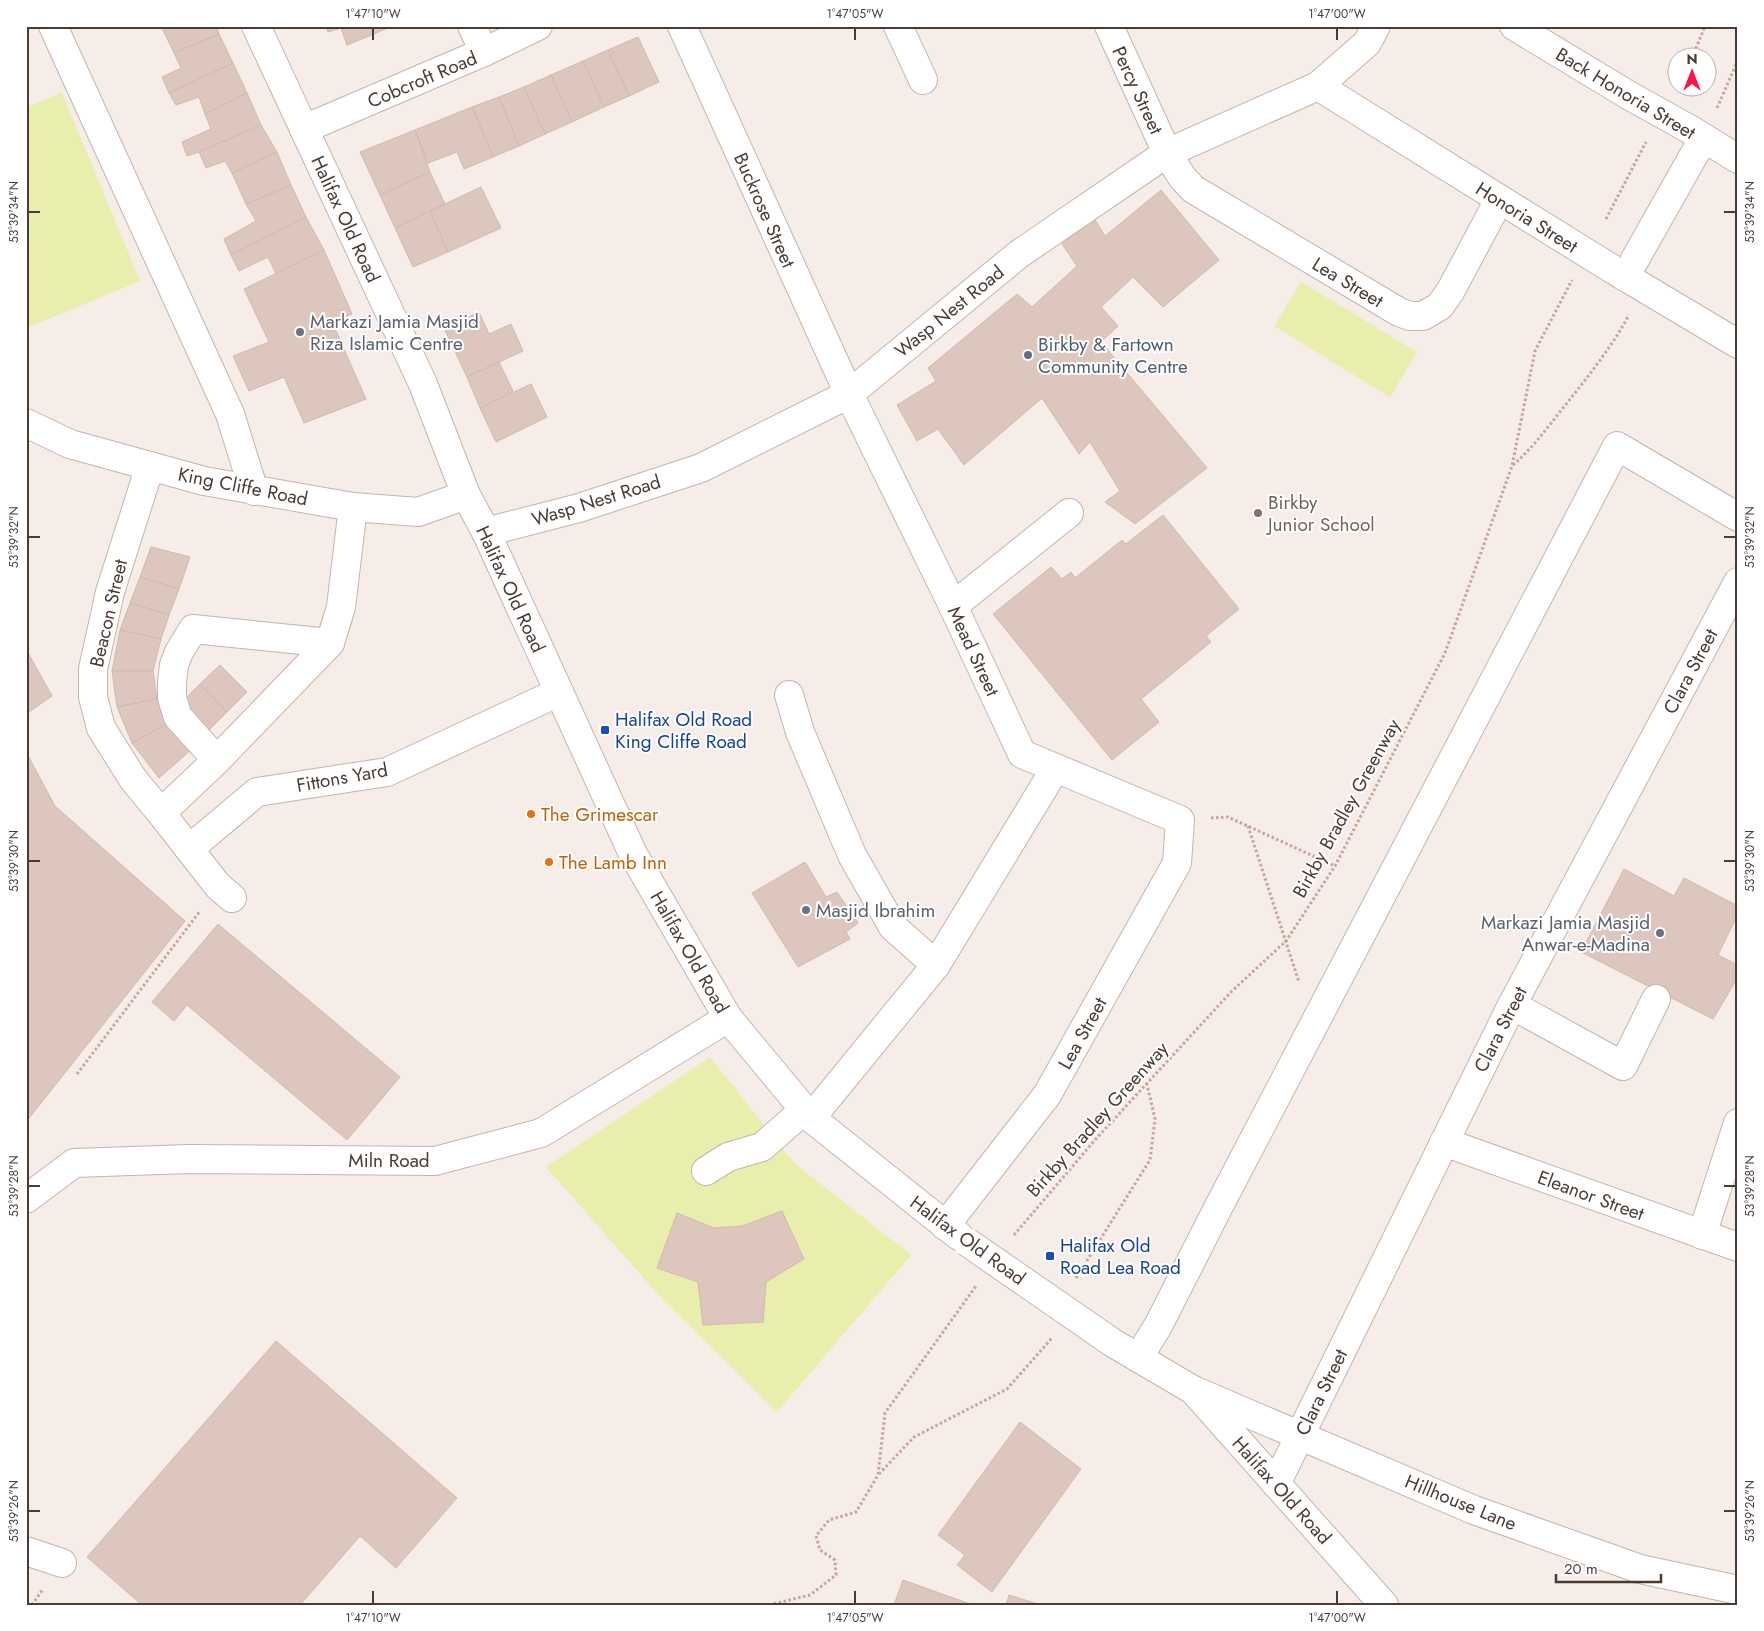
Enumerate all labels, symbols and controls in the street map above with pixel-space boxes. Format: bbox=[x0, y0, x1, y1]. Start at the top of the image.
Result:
text: 1°47'10"W bbox=[345, 5, 401, 23]
text: 1°47'05"W bbox=[827, 5, 884, 23]
text: 1°47'00"W bbox=[1308, 5, 1366, 23]
street label: Back Honoria Street bbox=[1551, 41, 1701, 146]
street label: Percy Street bbox=[1105, 42, 1170, 139]
street label: Cobcroft Road bbox=[363, 44, 481, 115]
north arrow bbox=[1666, 48, 1716, 98]
text: N bbox=[1686, 49, 1698, 69]
street label: Buckrose Street bbox=[727, 148, 802, 272]
street label: Halifax Old Road bbox=[304, 151, 387, 287]
street label: Honoria Street bbox=[1470, 175, 1583, 260]
text: 53°39'34"N bbox=[5, 181, 23, 243]
text: 53°39'34"N bbox=[1741, 181, 1759, 243]
street label: Lea Street bbox=[1307, 251, 1389, 314]
street label: Wasp Nest Road bbox=[889, 259, 1010, 364]
place label: Markazi Jamia Masjid Riza Islamic Centre bbox=[310, 308, 479, 357]
marker: Markazi Jamia Masjid Riza Islamic Centre bbox=[294, 326, 306, 338]
place label: Birkby & Fartown Community Centre bbox=[1038, 331, 1188, 380]
marker: Birkby & Fartown Community Centre bbox=[1022, 349, 1034, 361]
street label: King Cliffe Road bbox=[176, 461, 310, 512]
street label: Wasp Nest Road bbox=[528, 468, 664, 533]
place label: Birkby Junior School bbox=[1265, 489, 1375, 538]
text: 53°39'32"N bbox=[5, 506, 23, 568]
text: 53°39'32"N bbox=[1741, 506, 1759, 568]
marker: Birkby Junior School bbox=[1252, 507, 1264, 519]
street label: Halifax Old Road bbox=[469, 521, 552, 657]
street label: Beacon Street bbox=[83, 556, 134, 670]
street label: Mead Street bbox=[941, 602, 1006, 701]
street label: Clara Street bbox=[1657, 623, 1724, 719]
place label: Halifax Old Road King Cliffe Road bbox=[615, 706, 752, 755]
street label: Birkby Bradley Greenway bbox=[1286, 713, 1407, 903]
marker: Halifax Old Road King Cliffe Road bbox=[599, 724, 611, 736]
street label: Fittons Yard bbox=[294, 756, 390, 799]
place label: The Grimescar bbox=[541, 801, 659, 828]
marker: The Grimescar bbox=[525, 808, 537, 820]
text: 53°39'30"N bbox=[5, 830, 23, 892]
text: 53°39'30"N bbox=[1741, 830, 1759, 892]
place label: The Lamb Inn bbox=[559, 849, 667, 876]
marker: The Lamb Inn bbox=[543, 856, 555, 868]
street label: Halifax Old Road bbox=[644, 886, 736, 1018]
place label: Masjid Ibrahim bbox=[816, 897, 935, 924]
marker: Masjid Ibrahim bbox=[800, 904, 812, 916]
place label: Markazi Jamia Masjid Anwar-e-Madina bbox=[1481, 909, 1650, 958]
marker: Markazi Jamia Masjid Anwar-e-Madina bbox=[1654, 927, 1666, 939]
street label: Clara Street bbox=[1467, 981, 1534, 1077]
street label: Lea Street bbox=[1052, 992, 1113, 1074]
street label: Birkby Bradley Greenway bbox=[1020, 1035, 1175, 1203]
street label: Miln Road bbox=[348, 1147, 430, 1174]
text: 53°39'28"N bbox=[5, 1155, 23, 1217]
text: 53°39'28"N bbox=[1741, 1155, 1759, 1217]
street label: Eleanor Street bbox=[1534, 1164, 1648, 1227]
street label: Halifax Old Road bbox=[904, 1189, 1031, 1292]
place label: Halifax Old Road Lea Road bbox=[1060, 1232, 1181, 1281]
marker: Halifax Old Road Lea Road bbox=[1044, 1250, 1056, 1262]
street label: Clara Street bbox=[1289, 1344, 1354, 1440]
street label: Halifax Old Road bbox=[1226, 1430, 1338, 1550]
street label: Hillhouse Lane bbox=[1401, 1468, 1521, 1537]
text: 53°39'26"N bbox=[5, 1480, 23, 1542]
text: 53°39'26"N bbox=[1741, 1480, 1759, 1542]
scale bar bbox=[1556, 1551, 1662, 1583]
text: 20 m bbox=[1564, 1558, 1598, 1580]
text: 1°47'10"W bbox=[345, 1609, 401, 1627]
text: 1°47'05"W bbox=[827, 1609, 884, 1627]
text: 1°47'00"W bbox=[1308, 1609, 1366, 1627]

